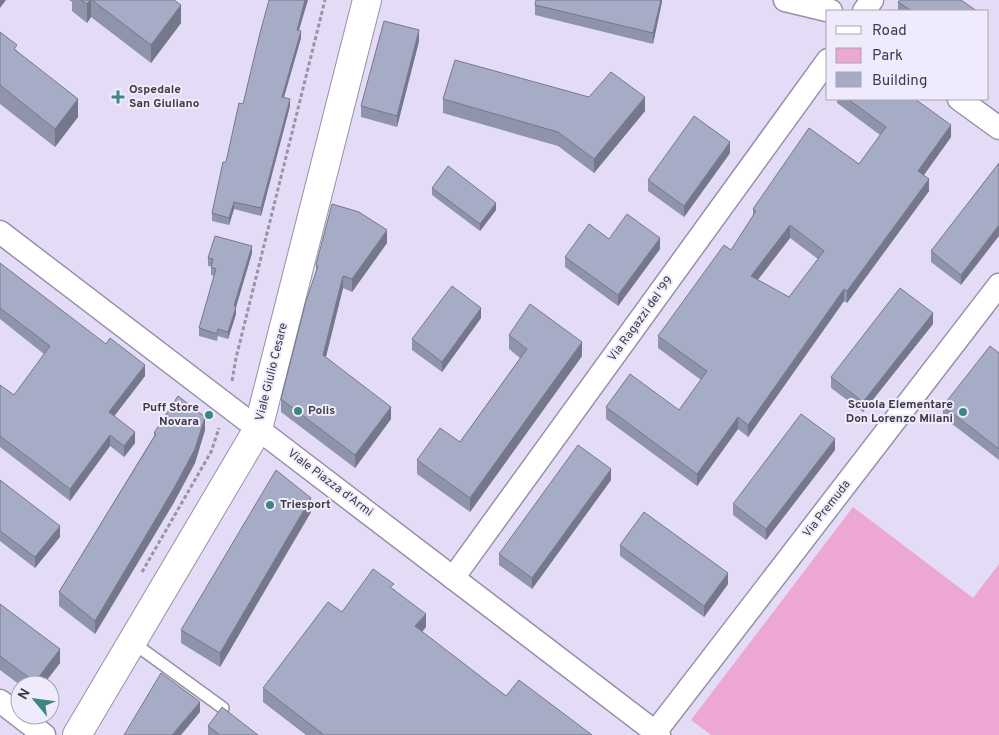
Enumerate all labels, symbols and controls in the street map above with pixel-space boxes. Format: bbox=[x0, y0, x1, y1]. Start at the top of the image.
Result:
legend bbox=[826, 10, 989, 100]
text: Road bbox=[872, 22, 907, 41]
text: Park bbox=[872, 47, 903, 66]
text: Building bbox=[872, 72, 927, 91]
place label: Ospedale San Giuliano bbox=[129, 82, 200, 112]
marker: Ospedale San Giuliano bbox=[111, 90, 125, 104]
street label: Via Ragazzi del '99 bbox=[605, 273, 677, 365]
street label: Viale Giulio Cesare bbox=[252, 321, 292, 423]
place label: Scuola Elementare Don Lorenzo Milani bbox=[846, 397, 953, 427]
place label: Puff Store Novara bbox=[142, 400, 199, 430]
place label: Polis bbox=[308, 403, 335, 419]
marker: Polis bbox=[292, 405, 304, 417]
marker: Scuola Elementare Don Lorenzo Milani bbox=[957, 406, 969, 418]
marker: Puff Store Novara bbox=[203, 409, 215, 421]
street label: Viale Piazza d'Armi bbox=[284, 446, 376, 520]
street label: Via Premuda bbox=[800, 477, 854, 541]
place label: Triesport bbox=[280, 497, 331, 513]
marker: Triesport bbox=[264, 499, 276, 511]
north arrow bbox=[10, 675, 60, 725]
text: N bbox=[15, 686, 35, 703]

